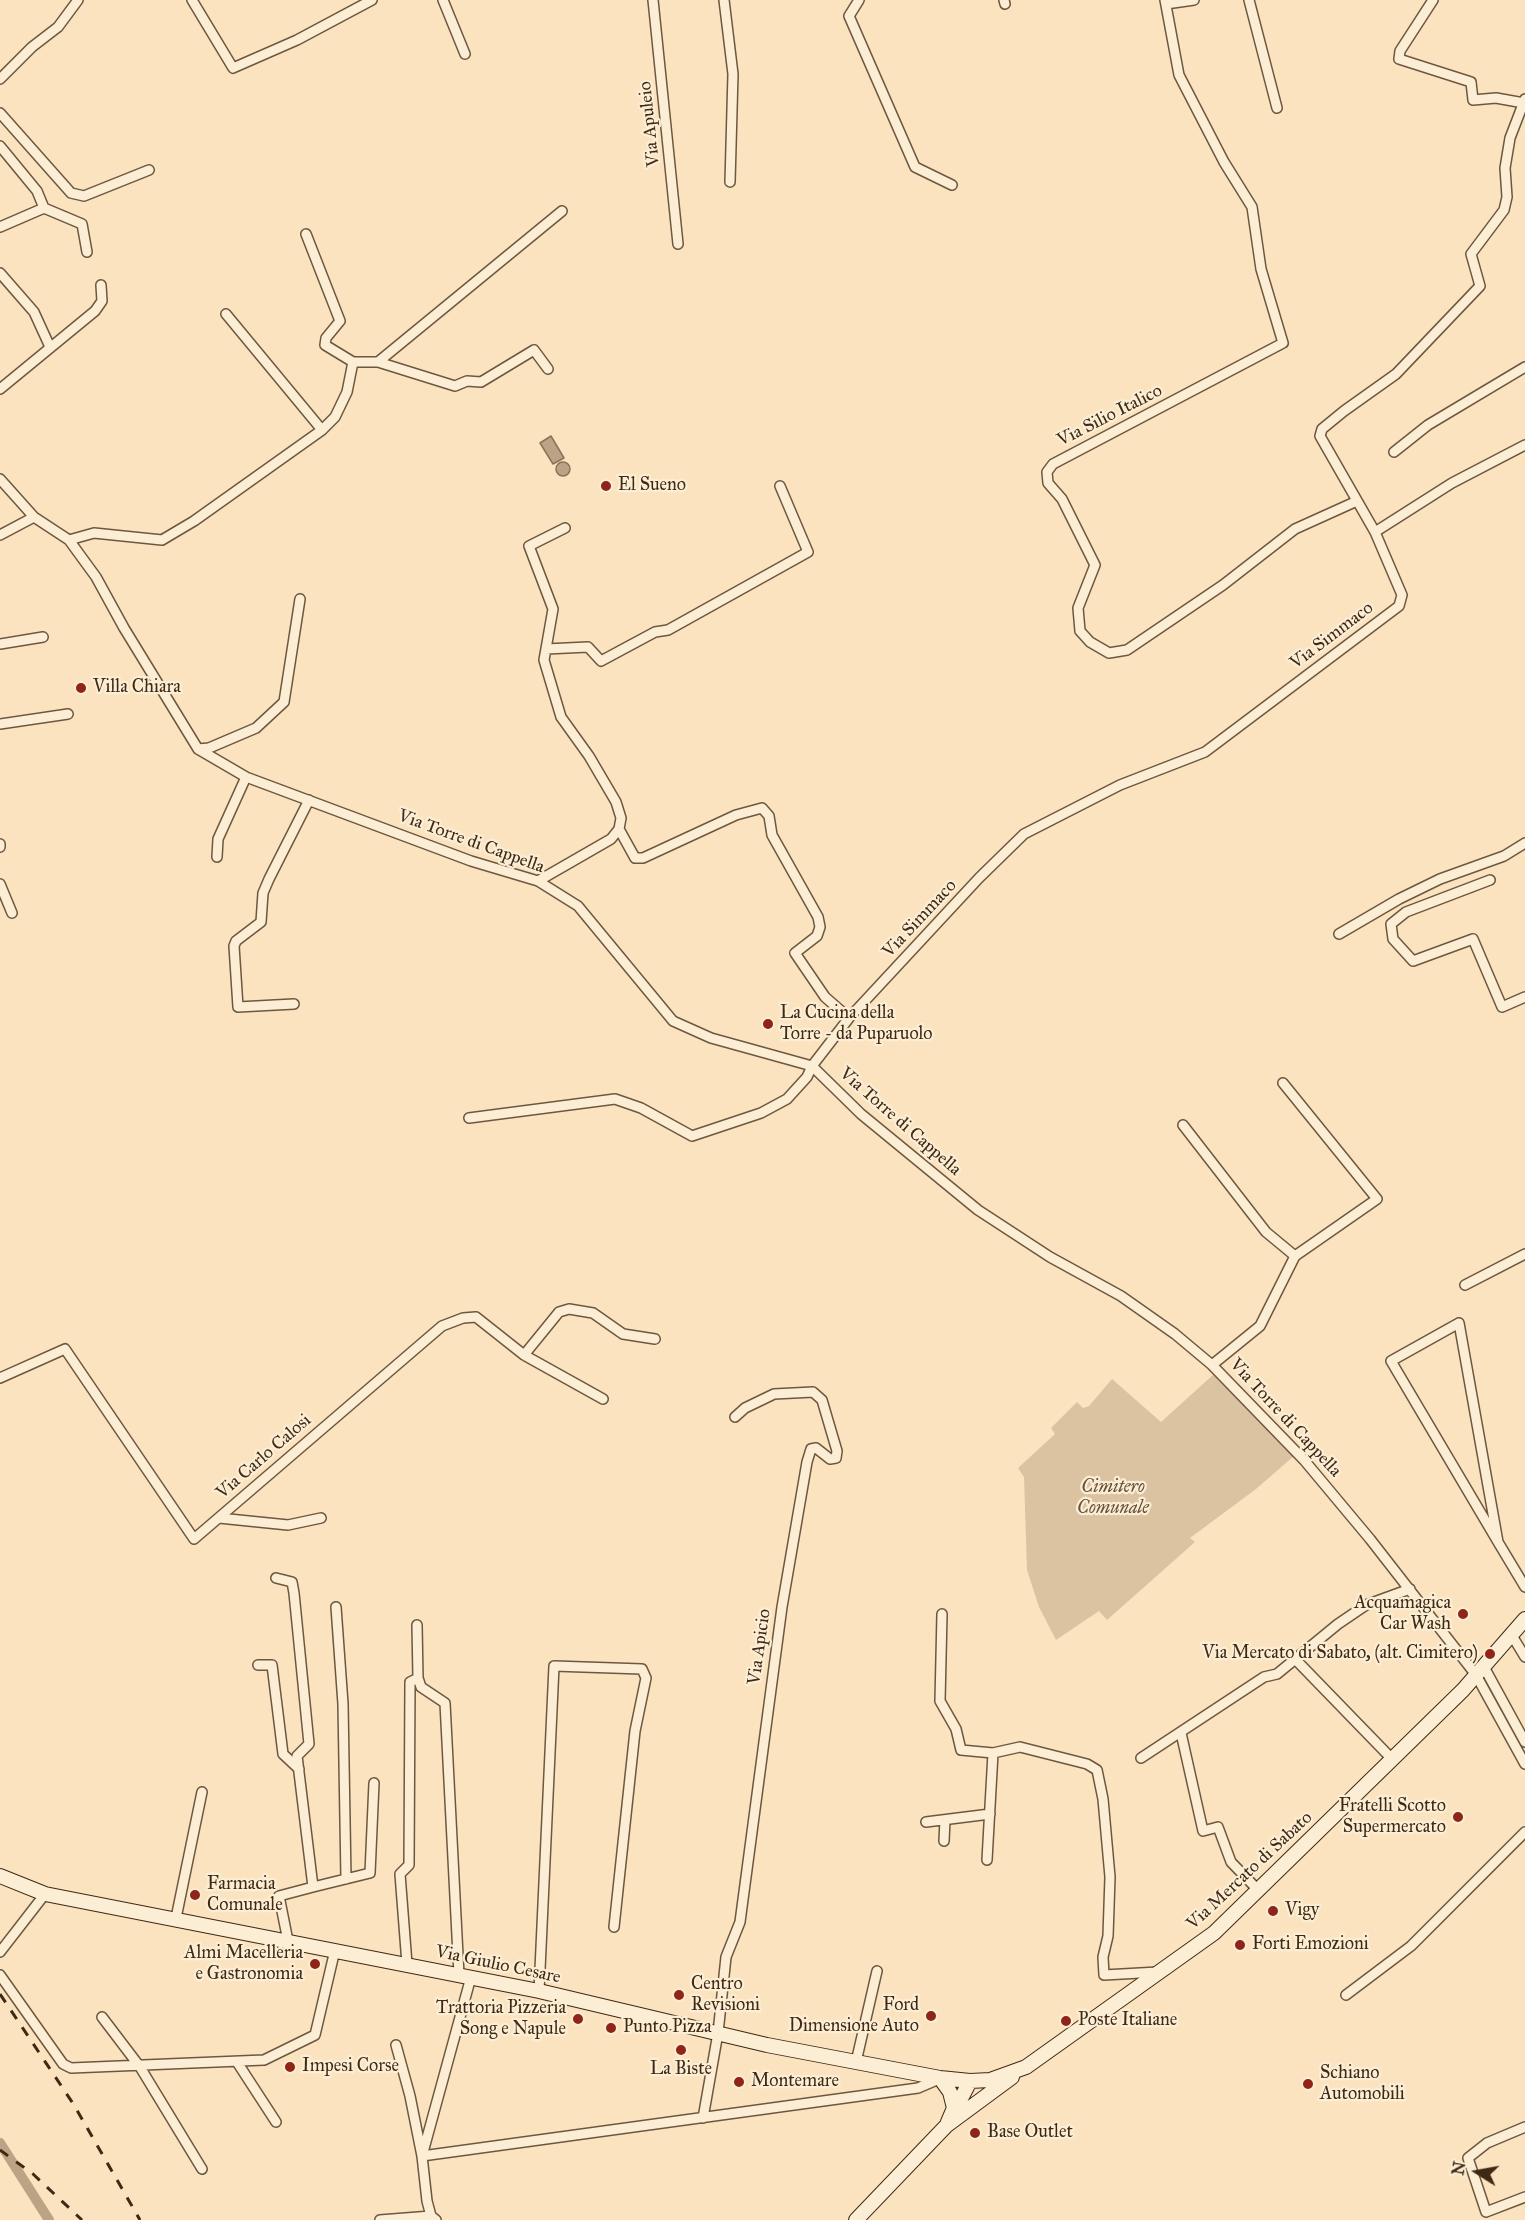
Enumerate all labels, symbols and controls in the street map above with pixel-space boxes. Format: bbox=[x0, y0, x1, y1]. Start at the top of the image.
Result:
street label: Via Apuleio bbox=[635, 80, 665, 168]
street label: Via Silio Italico bbox=[1054, 380, 1166, 452]
place label: El Sueno bbox=[618, 475, 686, 497]
marker: El Sueno bbox=[599, 479, 613, 493]
street label: Via Simmaco bbox=[1286, 598, 1378, 674]
place label: Villa Chiara bbox=[93, 677, 181, 699]
marker: Villa Chiara bbox=[74, 681, 88, 695]
street label: Via Torre di Cappella bbox=[395, 805, 547, 879]
street label: Via Simmaco bbox=[878, 875, 962, 963]
place label: La Cucina della Torre - da Puparuolo bbox=[780, 1003, 933, 1046]
marker: La Cucina della Torre - da Puparuolo bbox=[761, 1017, 775, 1031]
street label: Via Torre di Cappella bbox=[835, 1063, 965, 1181]
street label: Via Torre di Cappella bbox=[1225, 1354, 1345, 1482]
street label: Via Carlo Calosi bbox=[212, 1410, 316, 1504]
park label: Cimitero Comunale bbox=[1077, 1477, 1149, 1520]
place label: Acquamagica Car Wash bbox=[1354, 1593, 1451, 1636]
marker: Acquamagica Car Wash bbox=[1456, 1607, 1470, 1621]
street label: Via Apicio bbox=[744, 1608, 776, 1686]
place label: Via Mercato di Sabato, (alt. Cimitero) bbox=[1202, 1643, 1478, 1665]
marker: Via Mercato di Sabato, (alt. Cimitero) bbox=[1483, 1647, 1497, 1661]
place label: Fratelli Scotto Supermercato bbox=[1339, 1796, 1446, 1838]
street label: Via Mercato di Sabato bbox=[1183, 1807, 1317, 1935]
marker: Fratelli Scotto Supermercato bbox=[1451, 1810, 1465, 1824]
place label: Farmacia Comunale bbox=[207, 1874, 283, 1916]
marker: Farmacia Comunale bbox=[188, 1888, 202, 1902]
place label: Vigy bbox=[1285, 1900, 1319, 1922]
marker: Vigy bbox=[1266, 1904, 1280, 1918]
place label: Forti Emozioni bbox=[1252, 1934, 1369, 1956]
marker: Forti Emozioni bbox=[1233, 1938, 1247, 1952]
street label: Via Giulio Cesare bbox=[433, 1941, 563, 1989]
place label: Almi Macelleria e Gastronomia bbox=[184, 1943, 303, 1986]
marker: Almi Macelleria e Gastronomia bbox=[308, 1957, 322, 1971]
place label: Centro Revisioni bbox=[691, 1974, 760, 2016]
marker: Centro Revisioni bbox=[672, 1988, 686, 2002]
place label: Ford Dimensione Auto bbox=[789, 1995, 919, 2038]
place label: Trattoria Pizzeria Song e Napule bbox=[436, 1998, 566, 2040]
marker: Ford Dimensione Auto bbox=[924, 2009, 938, 2023]
place label: Poste Italiane bbox=[1078, 2010, 1177, 2032]
marker: Trattoria Pizzeria Song e Napule bbox=[571, 2012, 585, 2026]
marker: Poste Italiane bbox=[1059, 2014, 1073, 2028]
place label: Punto Pizza bbox=[623, 2017, 712, 2039]
marker: Punto Pizza bbox=[604, 2021, 618, 2035]
marker: La Biste bbox=[674, 2043, 688, 2057]
place label: Impesi Corse bbox=[302, 2056, 399, 2078]
place label: La Biste bbox=[650, 2059, 712, 2081]
marker: Impesi Corse bbox=[283, 2060, 297, 2074]
place label: Schiano Automobili bbox=[1320, 2063, 1405, 2106]
place label: Montemare bbox=[751, 2071, 839, 2093]
marker: Montemare bbox=[732, 2075, 746, 2089]
marker: Schiano Automobili bbox=[1301, 2077, 1315, 2091]
place label: Base Outlet bbox=[987, 2122, 1073, 2144]
marker: Base Outlet bbox=[968, 2126, 982, 2140]
north arrow bbox=[1447, 2142, 1507, 2202]
text: N bbox=[1448, 2160, 1469, 2177]

